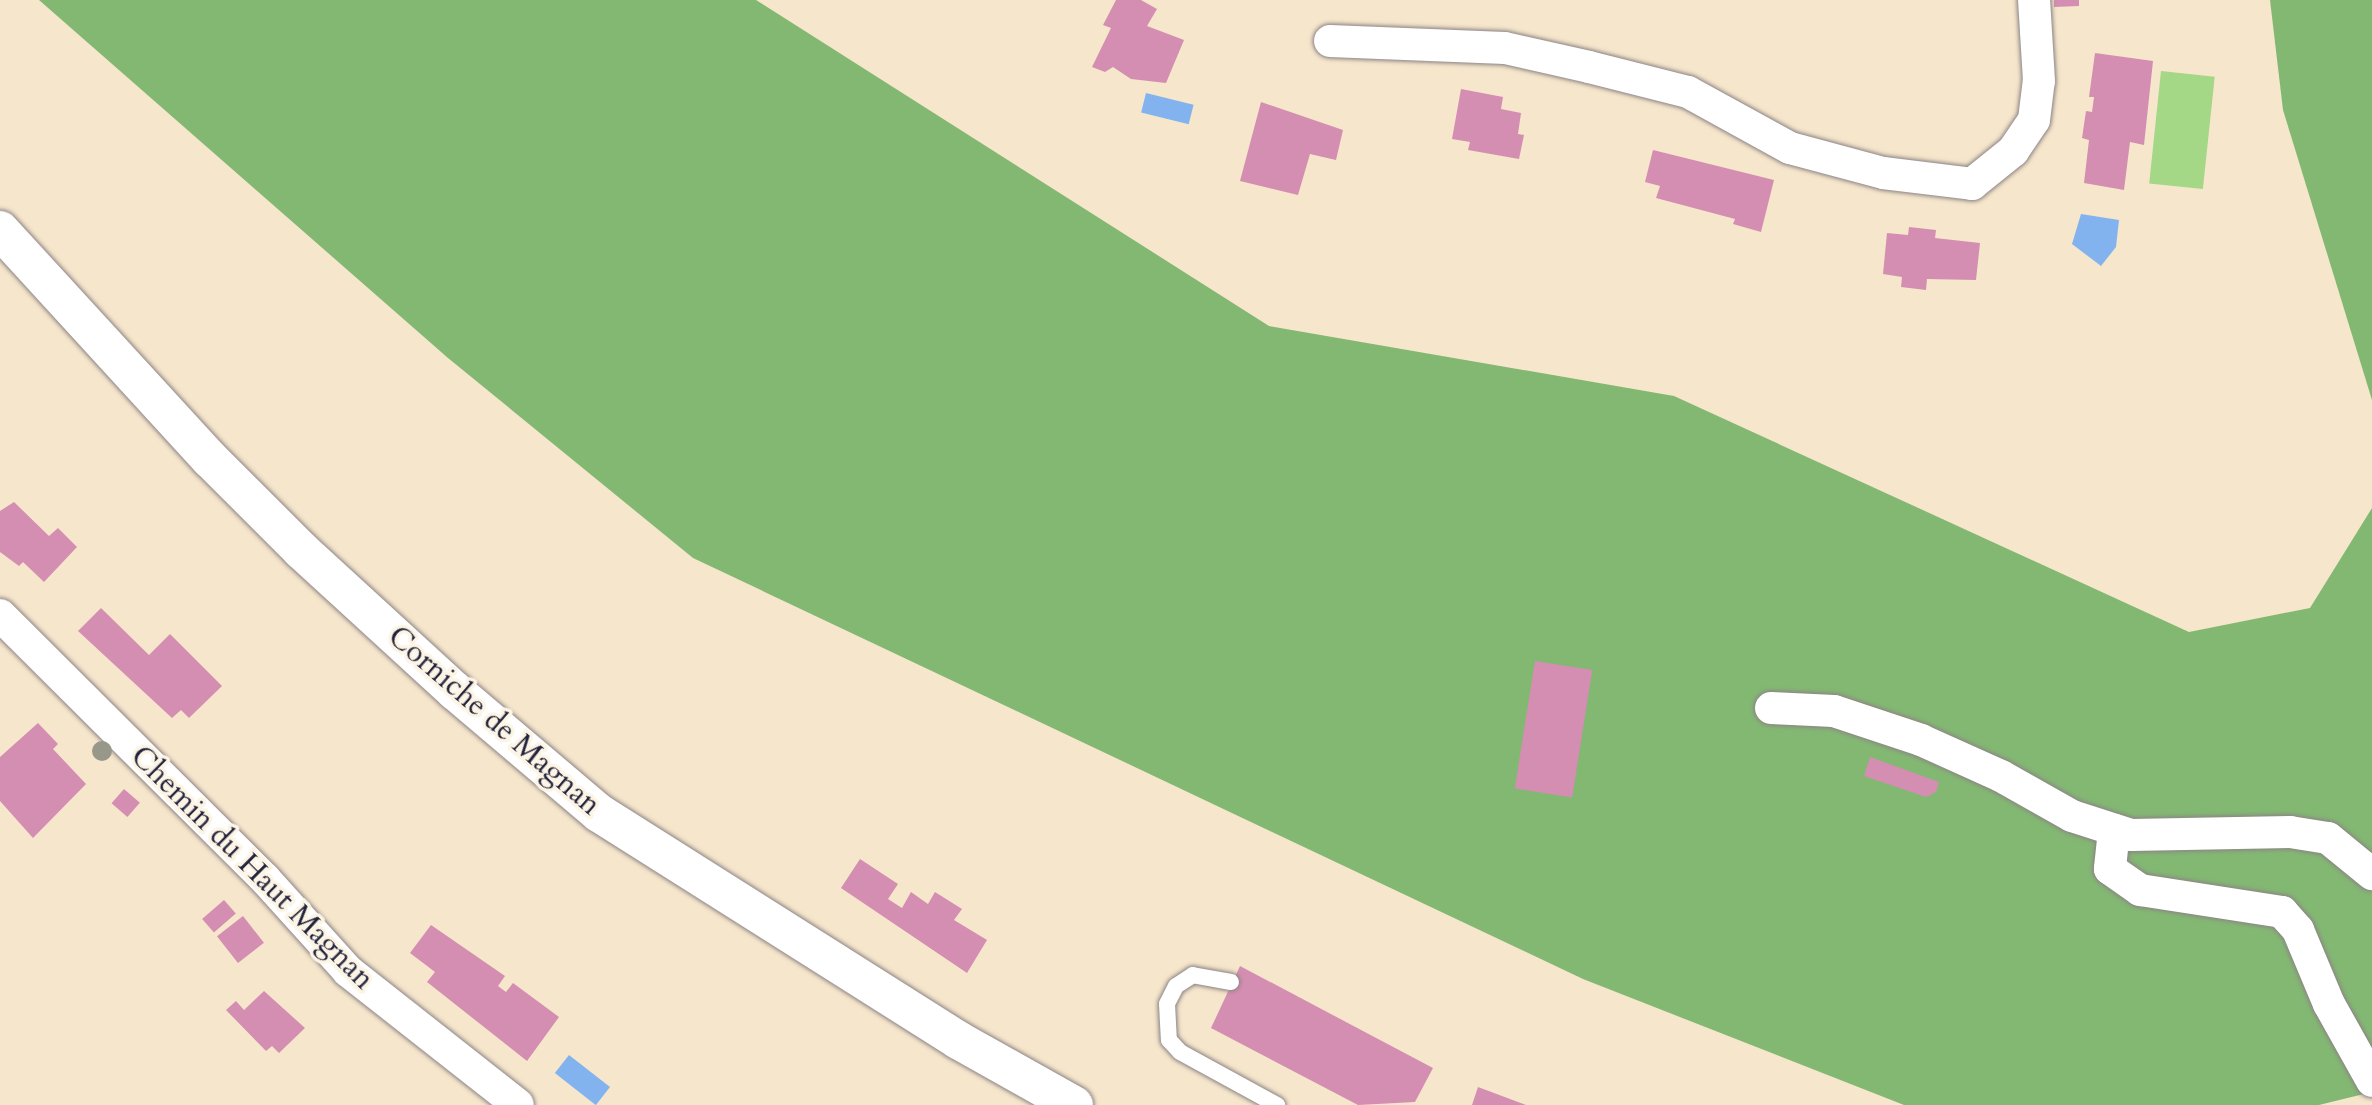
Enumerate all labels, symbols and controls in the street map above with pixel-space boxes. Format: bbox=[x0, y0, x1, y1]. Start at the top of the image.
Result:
street label: Corniche de Magnan bbox=[380, 619, 608, 823]
street label: Chemin du Haut Magnan bbox=[123, 739, 381, 997]

